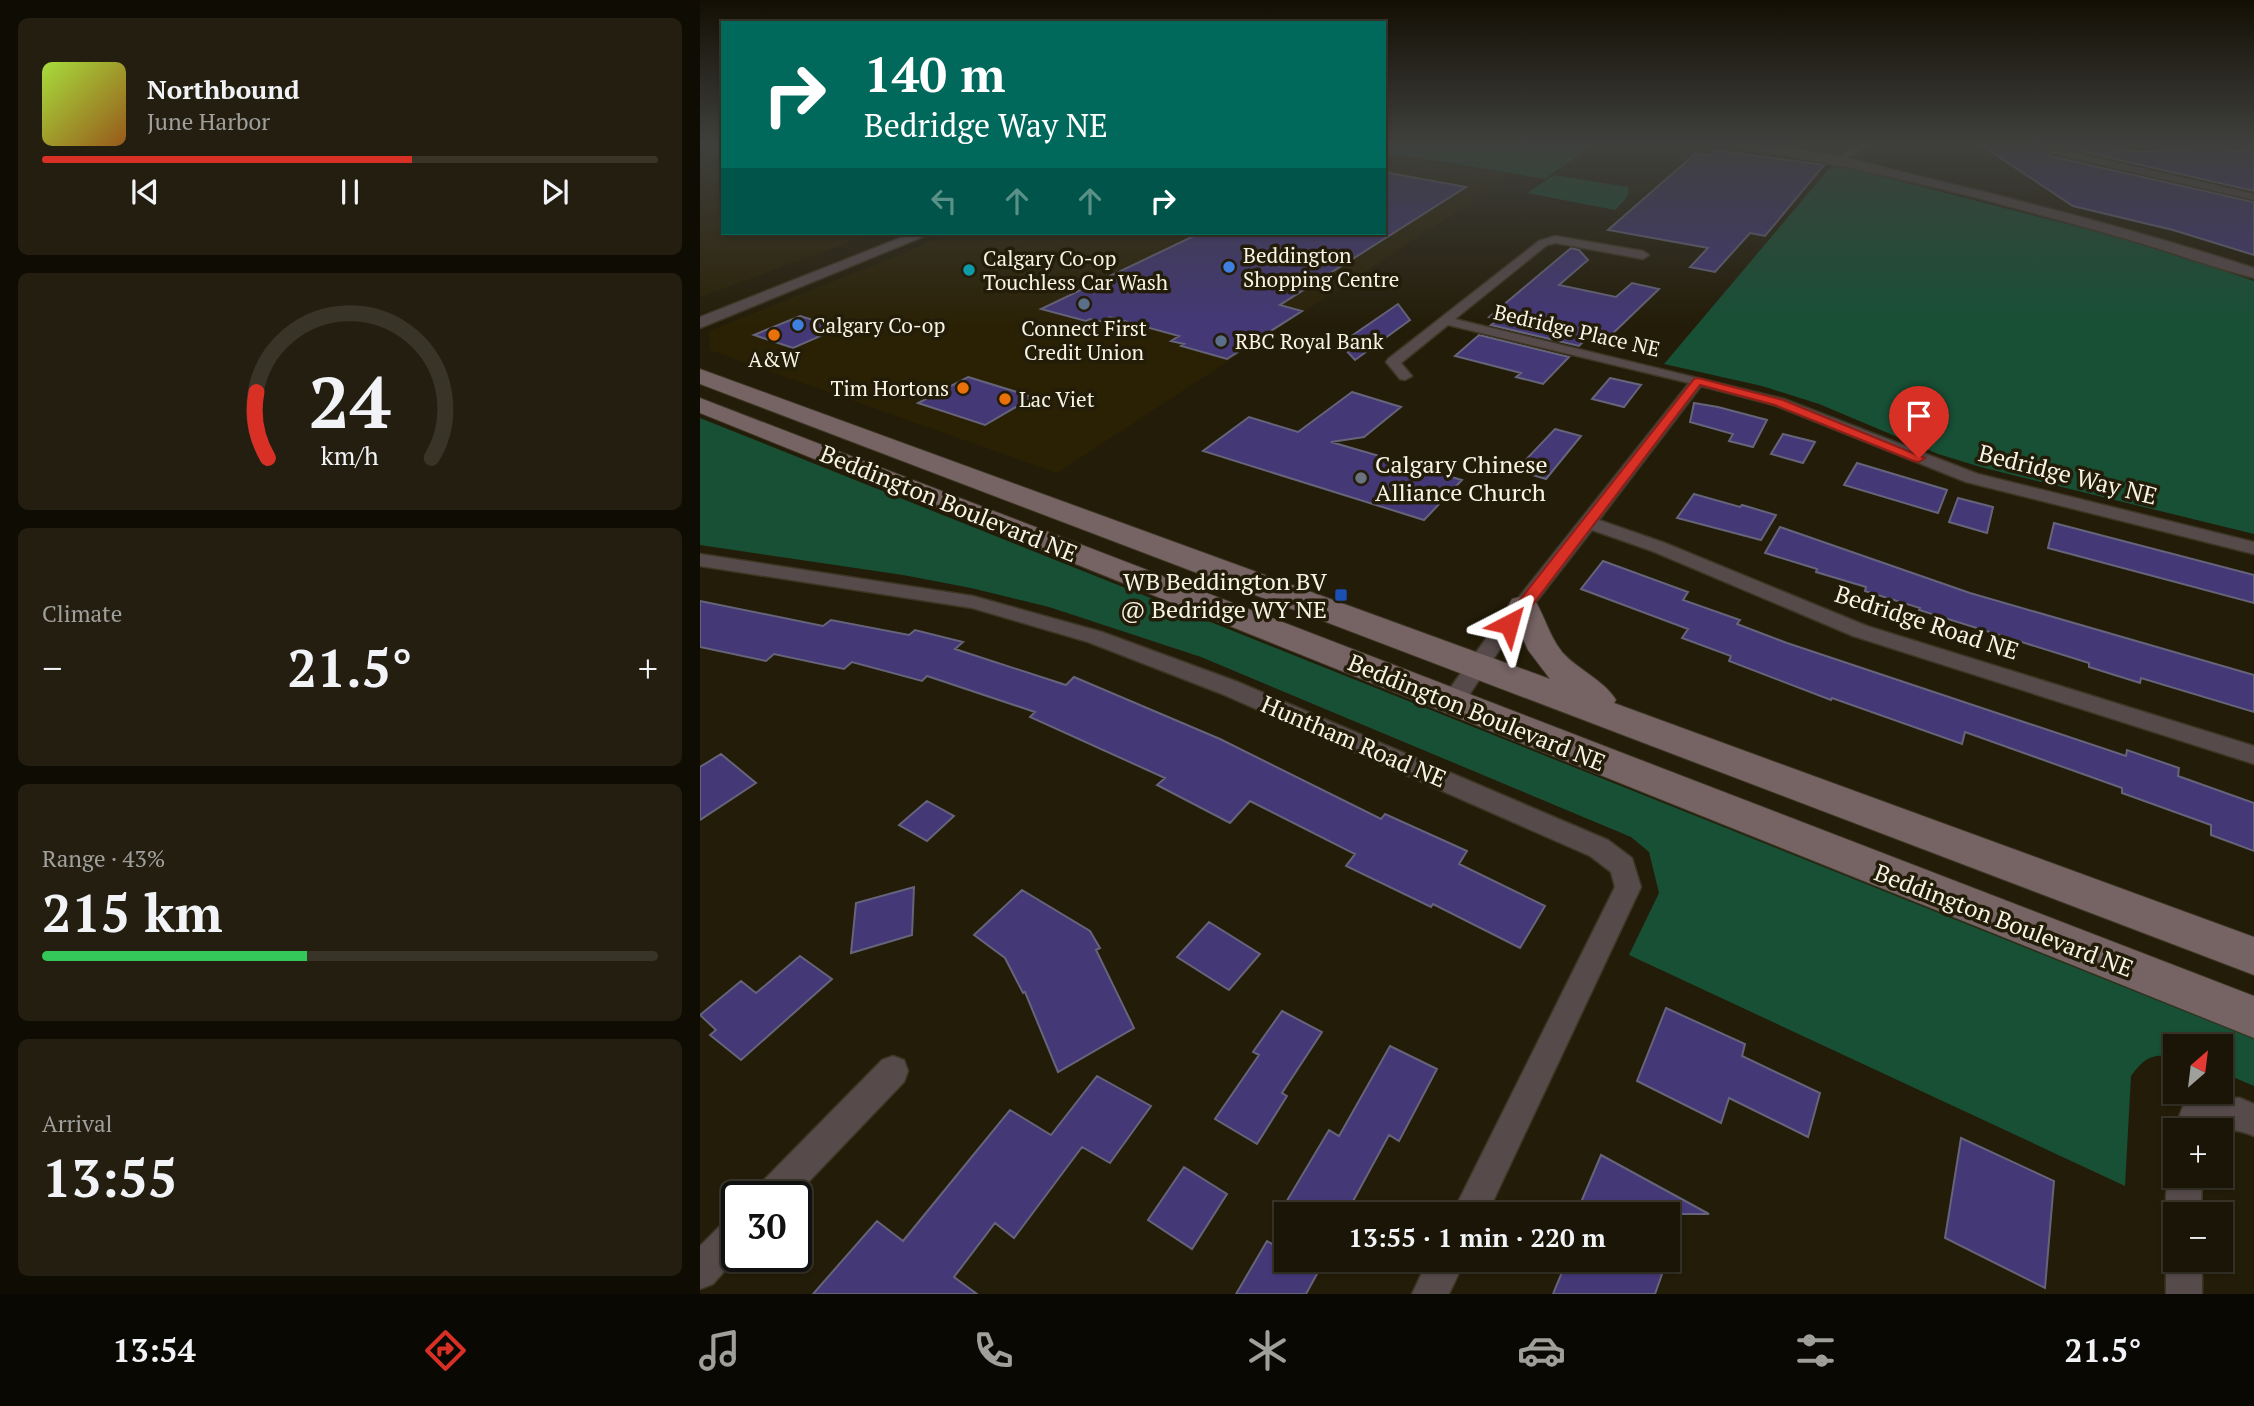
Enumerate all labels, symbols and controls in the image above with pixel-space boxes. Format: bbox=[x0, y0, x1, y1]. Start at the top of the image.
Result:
text: 140 m bbox=[864, 41, 1006, 106]
icon: right bbox=[749, 49, 840, 140]
text: Northbound bbox=[147, 72, 300, 106]
text: Bedridge Way NE bbox=[864, 104, 1108, 146]
text: June Harbor bbox=[147, 106, 270, 137]
icon: previous bbox=[126, 173, 164, 211]
icon: pause bbox=[331, 173, 369, 211]
icon: next bbox=[536, 173, 574, 211]
icon: left bbox=[925, 182, 963, 220]
icon: ahead bbox=[998, 182, 1036, 220]
icon: ahead bbox=[1071, 182, 1109, 220]
icon: right bbox=[1144, 182, 1182, 220]
place label: Beddington Shopping Centre bbox=[1243, 241, 1399, 293]
place label: Calgary Co-op Touchless Car Wash bbox=[983, 244, 1168, 296]
marker: Beddington Shopping Centre bbox=[1221, 259, 1237, 275]
marker: Calgary Co-op Touchless Car Wash bbox=[961, 262, 977, 278]
marker: Connect First Credit Union bbox=[1076, 296, 1092, 312]
street label: Bedridge Place NE bbox=[1491, 297, 1663, 363]
place label: Calgary Co-op bbox=[812, 311, 945, 339]
place label: Connect First Credit Union bbox=[1021, 314, 1147, 366]
marker: Calgary Co-op bbox=[790, 317, 806, 333]
marker: A&W bbox=[766, 327, 782, 343]
place label: RBC Royal Bank bbox=[1235, 327, 1384, 355]
marker: RBC Royal Bank bbox=[1213, 333, 1229, 349]
place label: A&W bbox=[748, 345, 800, 373]
text: 24 bbox=[309, 352, 391, 449]
place label: Tim Hortons bbox=[831, 374, 949, 402]
marker: Tim Hortons bbox=[955, 380, 971, 396]
place label: Lac Viet bbox=[1019, 385, 1095, 413]
pin bbox=[1889, 386, 1949, 458]
marker: Lac Viet bbox=[997, 391, 1013, 407]
icon: arrive bbox=[1900, 397, 1938, 435]
street label: Bedridge Way NE bbox=[1975, 436, 2161, 512]
street label: Beddington Boulevard NE bbox=[816, 437, 1082, 569]
text: km/h bbox=[321, 439, 379, 472]
place label: Calgary Chinese Alliance Church bbox=[1375, 448, 1548, 508]
marker: Calgary Chinese Alliance Church bbox=[1353, 470, 1369, 486]
place label: WB Beddington BV @ Bedridge WY NE bbox=[1120, 565, 1328, 625]
street label: Bedridge Road NE bbox=[1831, 577, 2023, 667]
marker: WB Beddington BV @ Bedridge WY NE bbox=[1333, 587, 1349, 603]
position arrow bbox=[1472, 587, 1546, 661]
text: Climate bbox=[42, 598, 122, 629]
text: 21.5° bbox=[287, 633, 413, 702]
text: − bbox=[42, 643, 62, 693]
text: + bbox=[638, 643, 658, 693]
street label: Beddington Boulevard NE bbox=[1344, 646, 1610, 778]
street label: Huntham Road NE bbox=[1257, 688, 1451, 794]
text: Range · 43% bbox=[42, 843, 165, 874]
street label: Beddington Boulevard NE bbox=[1870, 856, 2138, 984]
text: 215 km bbox=[42, 878, 223, 947]
north arrow bbox=[2163, 1034, 2233, 1104]
map controls bbox=[2163, 1034, 2233, 1272]
text: Arrival bbox=[42, 1108, 113, 1139]
button: + bbox=[2163, 1118, 2233, 1188]
text: 13:55 bbox=[42, 1143, 177, 1212]
speed limit sign: 30 bbox=[721, 1181, 812, 1272]
button: − bbox=[2163, 1202, 2233, 1272]
text: 13:55 · 1 min · 220 m bbox=[1348, 1220, 1606, 1254]
icon: directions bbox=[421, 1326, 470, 1375]
icon: music bbox=[695, 1326, 744, 1375]
icon: phone bbox=[969, 1326, 1018, 1375]
icon: climate bbox=[1243, 1326, 1292, 1375]
icon: car bbox=[1517, 1326, 1566, 1375]
icon: filters bbox=[1791, 1326, 1840, 1375]
text: 13:54 bbox=[112, 1329, 196, 1371]
text: 21.5° bbox=[2065, 1329, 2142, 1371]

